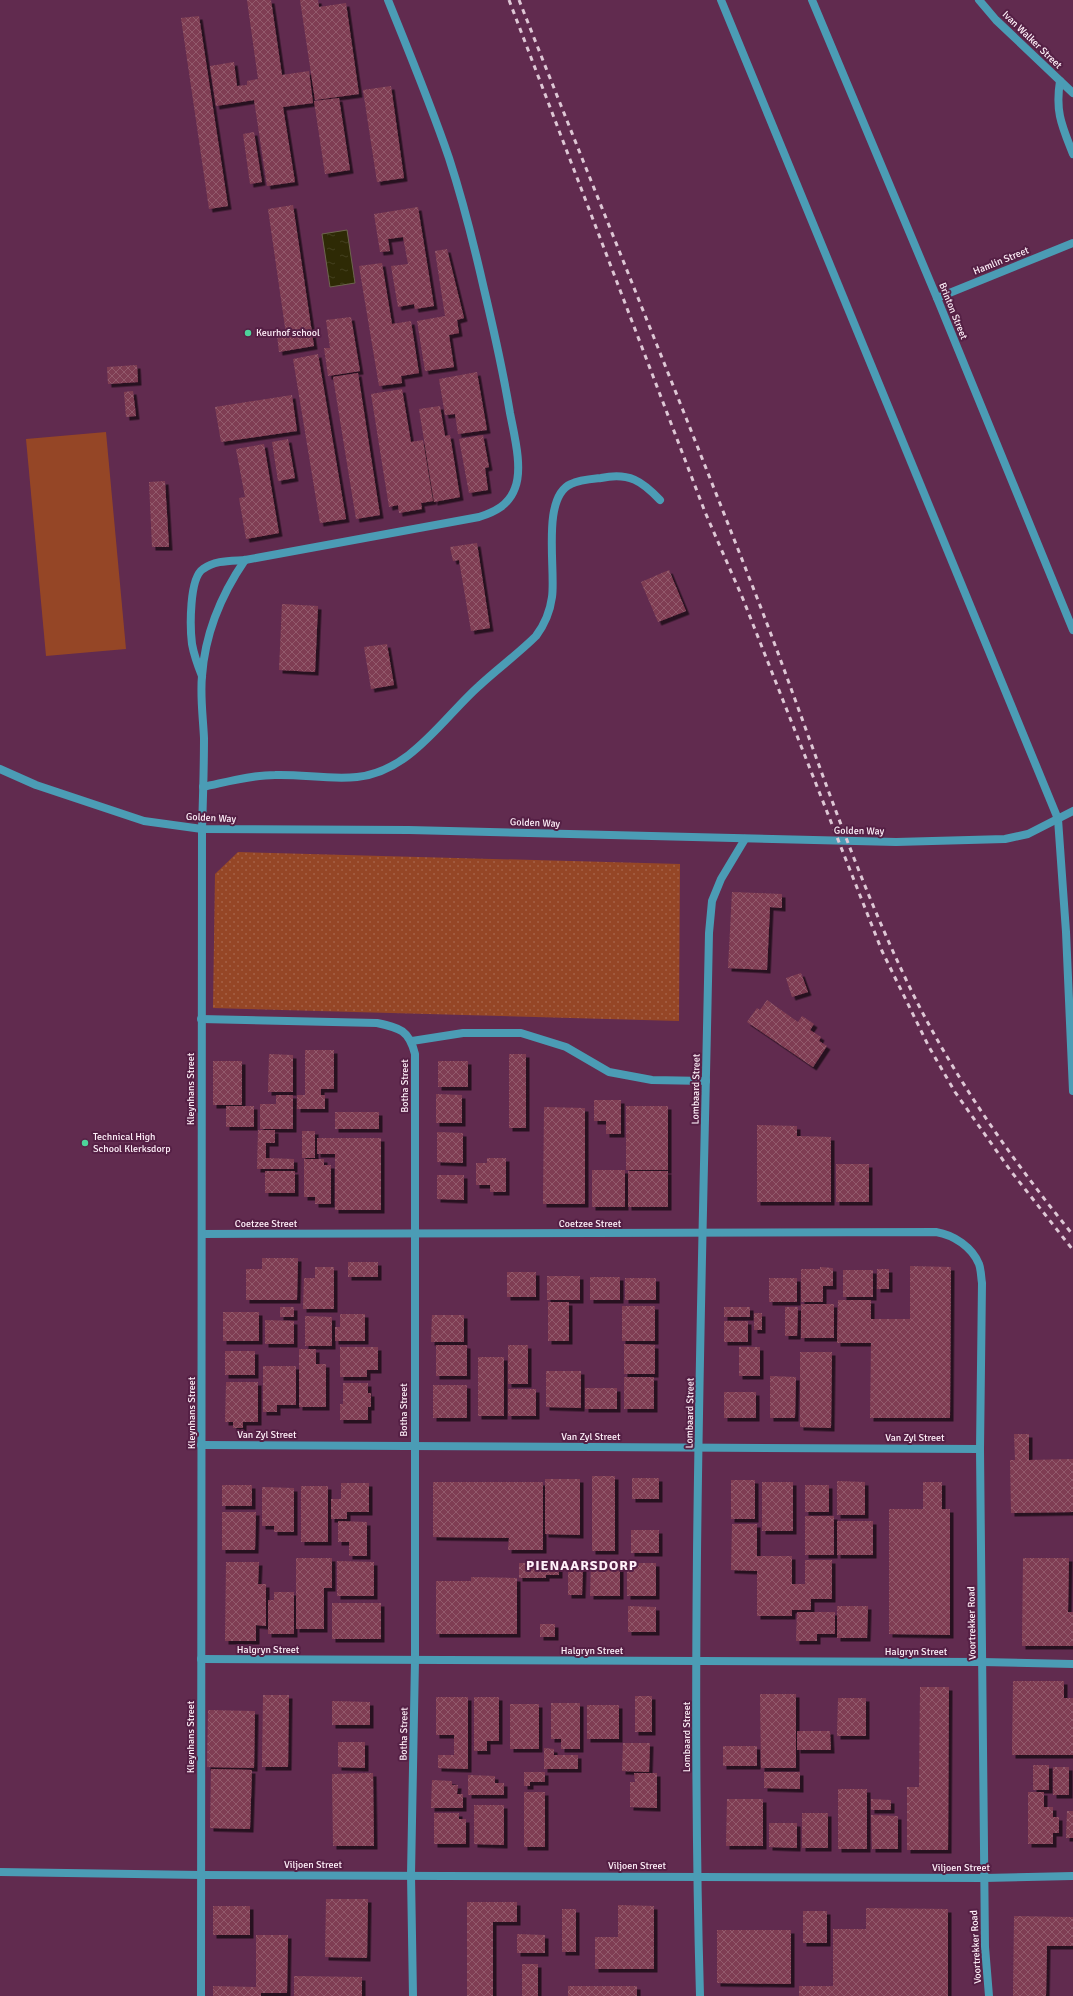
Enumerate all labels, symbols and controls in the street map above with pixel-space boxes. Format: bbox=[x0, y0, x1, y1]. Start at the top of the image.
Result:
street label: Ivan Walker Street bbox=[1000, 9, 1065, 72]
street label: Hamlin Street bbox=[971, 244, 1031, 278]
street label: Brinton Street bbox=[936, 281, 970, 342]
place label: Keurhof school bbox=[256, 327, 320, 339]
marker: Keurhof school bbox=[243, 328, 253, 338]
street label: Golden Way bbox=[186, 811, 237, 825]
street label: Golden Way bbox=[510, 816, 561, 830]
street label: Golden Way bbox=[834, 825, 885, 837]
street label: Kleynhans Street bbox=[185, 1052, 197, 1125]
street label: Lombaard Street bbox=[689, 1053, 703, 1124]
street label: Botha Street bbox=[399, 1059, 411, 1113]
place label: Technical High School Klerksdorp bbox=[93, 1131, 171, 1155]
marker: Technical High School Klerksdorp bbox=[80, 1138, 90, 1148]
street label: Coetzee Street bbox=[235, 1218, 298, 1230]
street label: Coetzee Street bbox=[559, 1218, 622, 1230]
street label: Kleynhans Street bbox=[186, 1376, 198, 1449]
street label: Lombaard Street bbox=[683, 1377, 697, 1448]
street label: Botha Street bbox=[398, 1383, 410, 1437]
street label: Van Zyl Street bbox=[237, 1429, 297, 1441]
street label: Van Zyl Street bbox=[561, 1431, 621, 1443]
street label: Van Zyl Street bbox=[885, 1432, 945, 1444]
district label: PIENAARSDORP bbox=[526, 1557, 638, 1574]
street label: Voortrekker Road bbox=[965, 1586, 979, 1660]
street label: Halgryn Street bbox=[237, 1644, 300, 1656]
street label: Halgryn Street bbox=[561, 1645, 624, 1657]
street label: Halgryn Street bbox=[885, 1646, 948, 1658]
street label: Kleynhans Street bbox=[185, 1700, 197, 1773]
street label: Lombaard Street bbox=[681, 1701, 693, 1772]
street label: Botha Street bbox=[398, 1707, 410, 1761]
street label: Viljoen Street bbox=[284, 1859, 343, 1871]
street label: Viljoen Street bbox=[608, 1860, 667, 1872]
street label: Viljoen Street bbox=[932, 1862, 991, 1874]
street label: Voortrekker Road bbox=[968, 1910, 984, 1984]

